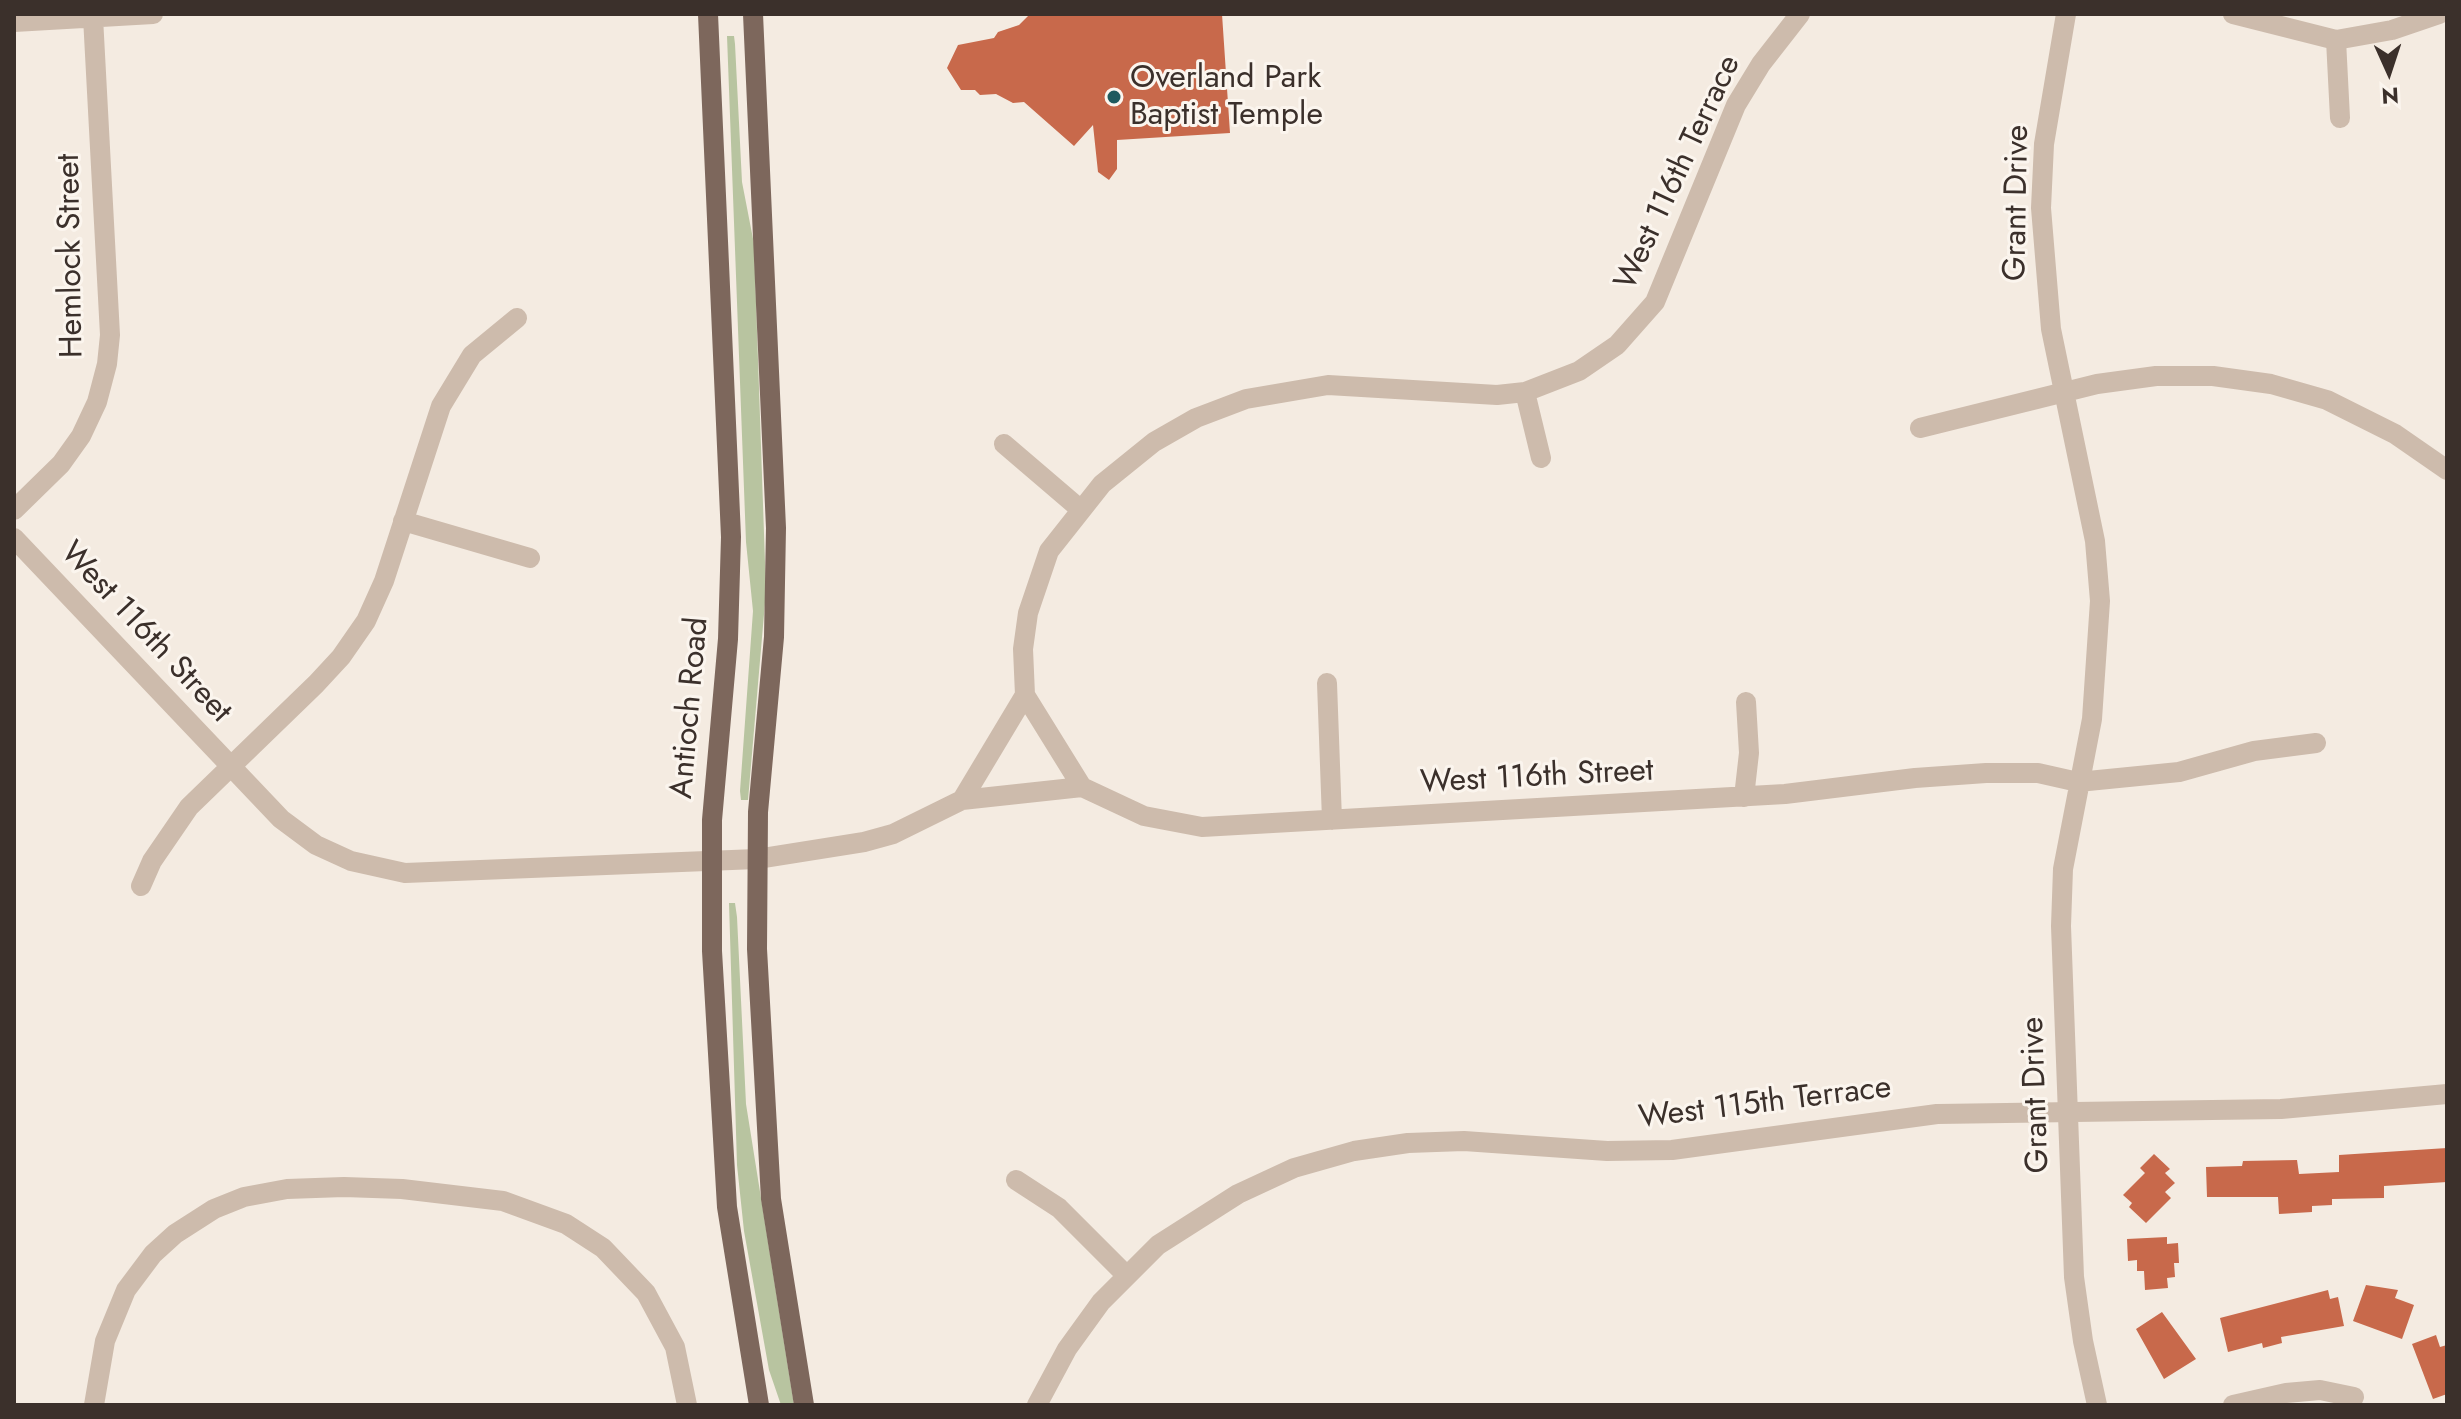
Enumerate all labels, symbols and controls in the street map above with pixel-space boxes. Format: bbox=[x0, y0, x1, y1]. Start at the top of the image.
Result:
north arrow bbox=[2349, 32, 2429, 112]
street label: West 116th Terrace bbox=[1608, 50, 1750, 296]
place label: Overland Park Baptist Temple bbox=[1130, 60, 1323, 135]
text: N bbox=[2381, 80, 2400, 112]
marker: Overland Park Baptist Temple bbox=[1105, 88, 1123, 106]
street label: Grant Drive bbox=[1997, 124, 2039, 282]
street label: Hemlock Street bbox=[51, 153, 93, 359]
street label: West 116th Street bbox=[51, 535, 239, 731]
street label: Antioch Road bbox=[664, 616, 718, 800]
street label: West 116th Street bbox=[1419, 753, 1655, 803]
street label: Grant Drive bbox=[2015, 1016, 2059, 1174]
street label: West 115th Terrace bbox=[1637, 1069, 1893, 1139]

